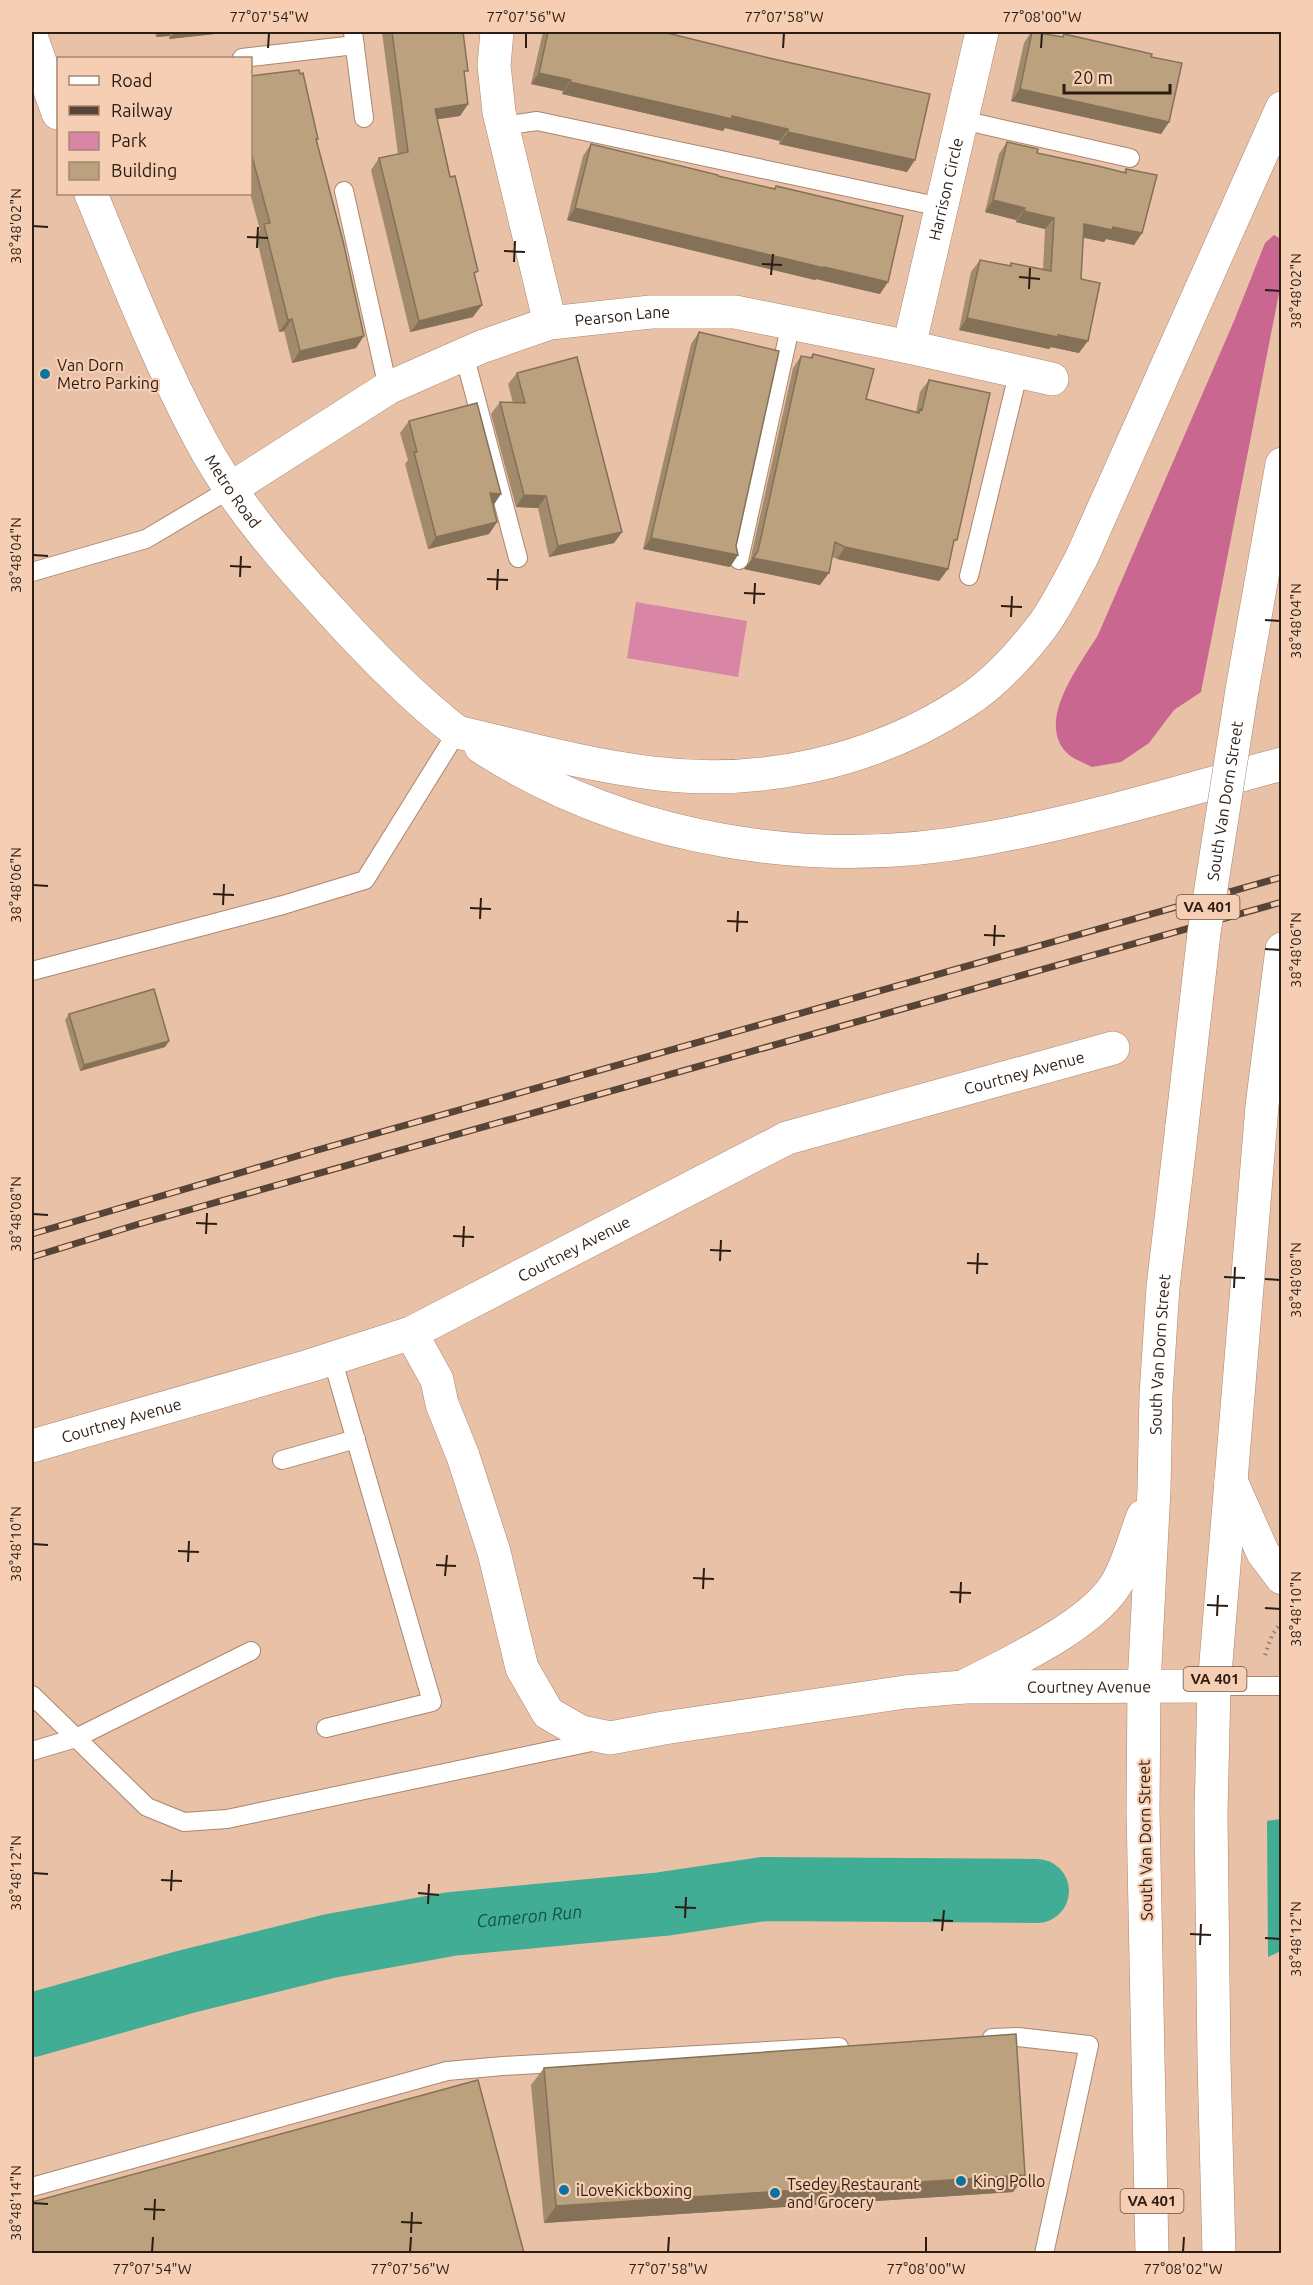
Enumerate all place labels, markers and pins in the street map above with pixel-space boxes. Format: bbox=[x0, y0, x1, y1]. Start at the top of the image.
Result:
place label: Van Dorn Metro Parking bbox=[57, 356, 159, 392]
marker: Van Dorn Metro Parking bbox=[38, 367, 52, 381]
place label: King Pollo bbox=[973, 2172, 1045, 2190]
marker: King Pollo bbox=[954, 2174, 968, 2188]
place label: Tsedey Restaurant and Grocery bbox=[787, 2175, 920, 2211]
place label: iLoveKickboxing bbox=[576, 2181, 692, 2199]
marker: iLoveKickboxing bbox=[557, 2183, 571, 2197]
marker: Tsedey Restaurant and Grocery bbox=[768, 2186, 782, 2200]

